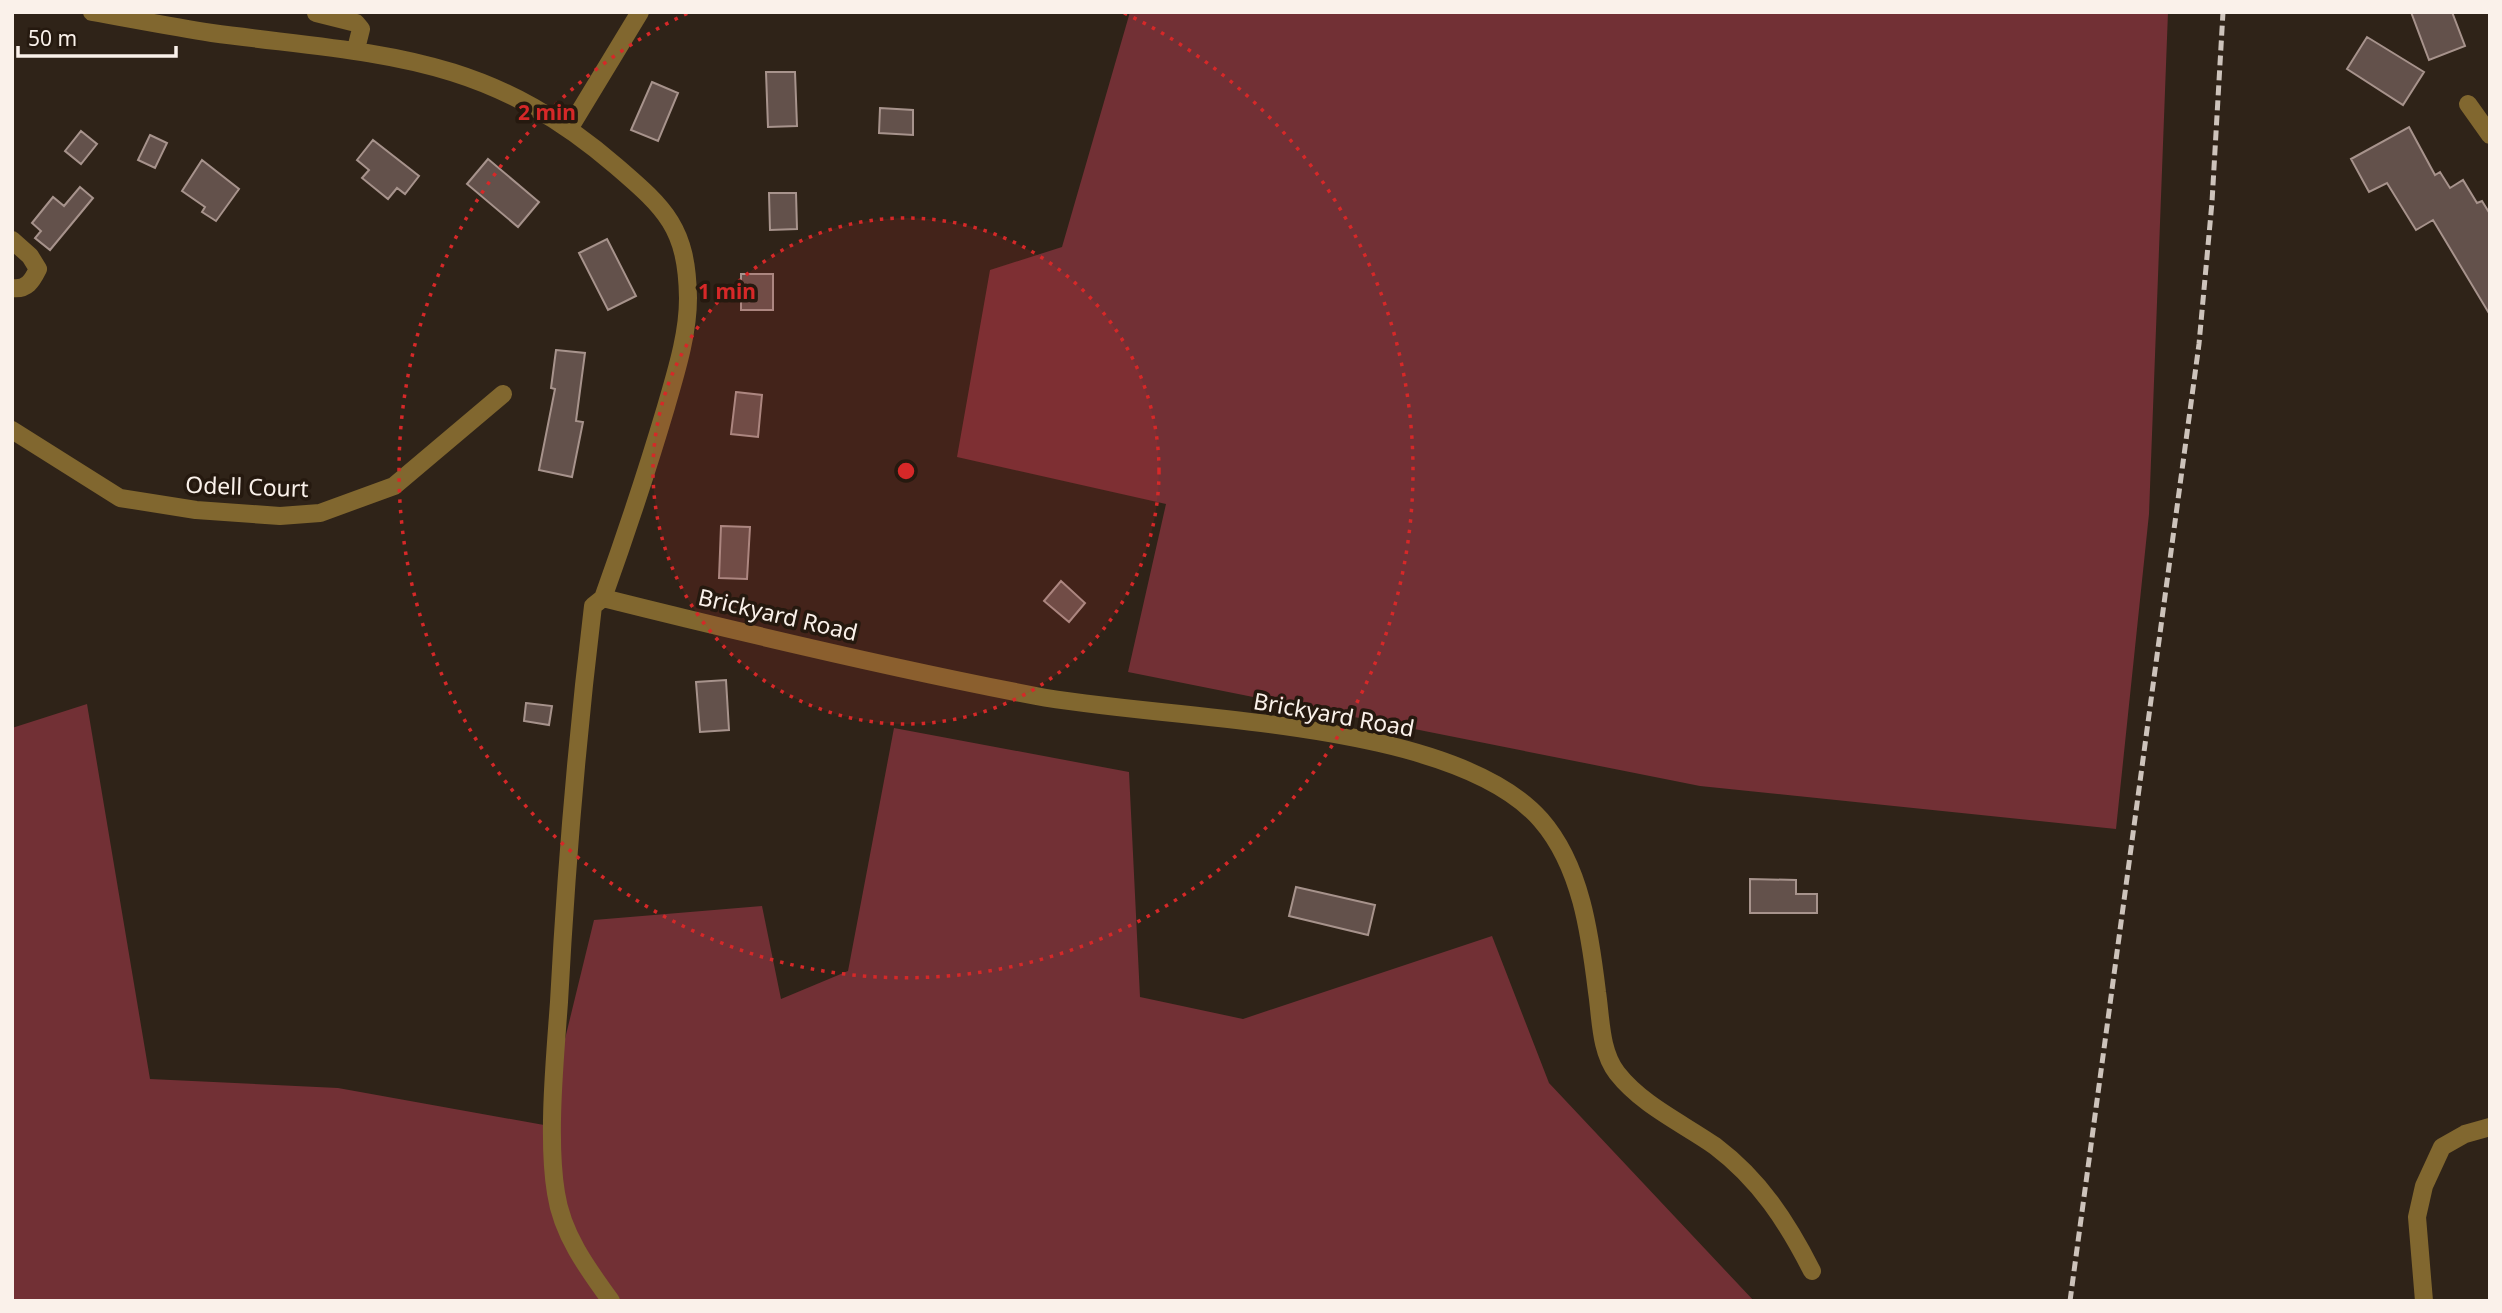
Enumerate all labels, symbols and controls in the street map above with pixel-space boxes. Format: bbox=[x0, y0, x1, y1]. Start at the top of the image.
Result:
scale bar bbox=[18, 14, 175, 58]
text: 50 m bbox=[28, 24, 77, 52]
text: 2 min bbox=[518, 98, 576, 126]
text: 1 min bbox=[698, 277, 756, 305]
centre of rings bbox=[894, 459, 918, 483]
street label: Odell Court bbox=[185, 468, 309, 504]
street label: Brickyard Road bbox=[695, 580, 861, 648]
street label: Brickyard Road bbox=[1251, 684, 1417, 744]

